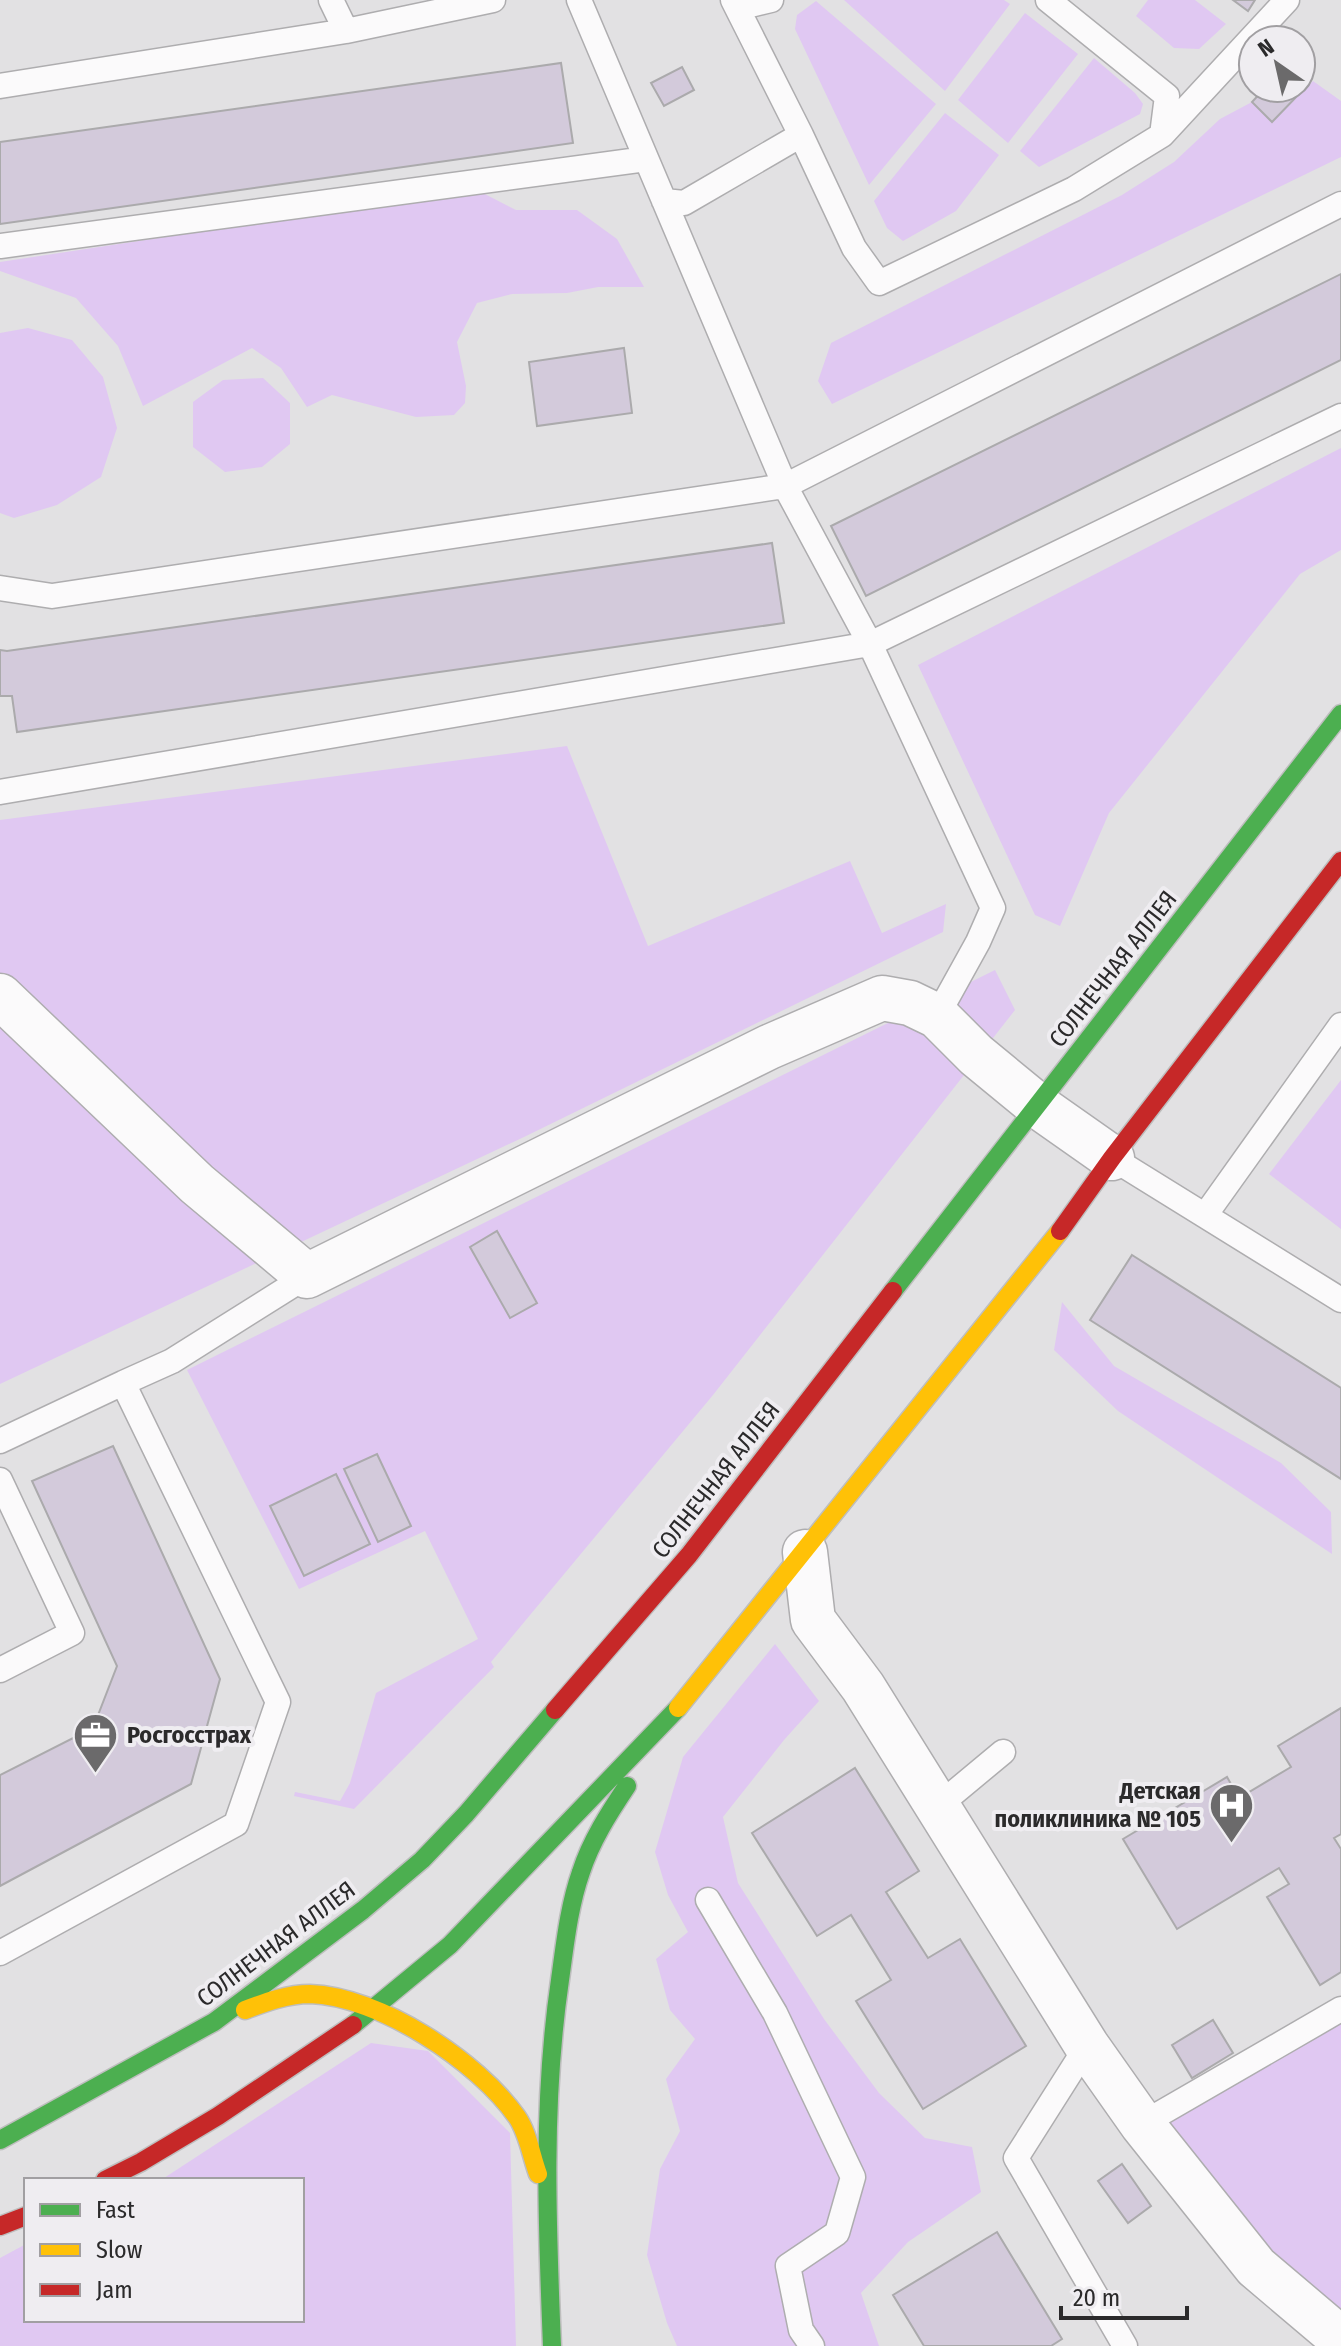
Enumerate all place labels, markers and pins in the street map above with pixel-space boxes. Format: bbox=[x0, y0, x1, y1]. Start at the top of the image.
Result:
office icon: Росгосстрах bbox=[72, 1711, 120, 1774]
place label: Росгосстрах bbox=[127, 1721, 252, 1749]
place label: Детская поликлиника № 105 bbox=[995, 1777, 1201, 1833]
hospital icon: Детская поликлиника № 105 bbox=[1208, 1781, 1256, 1844]

